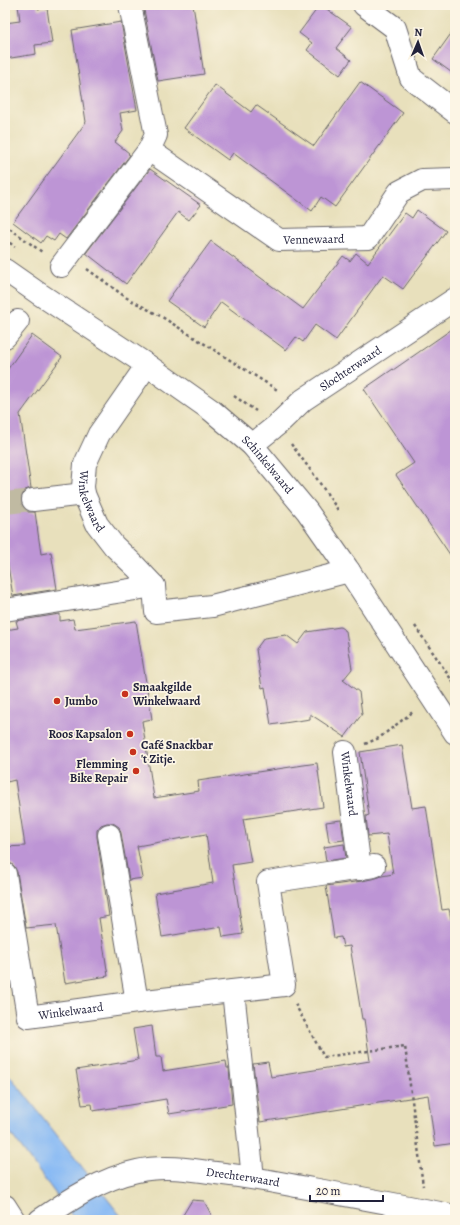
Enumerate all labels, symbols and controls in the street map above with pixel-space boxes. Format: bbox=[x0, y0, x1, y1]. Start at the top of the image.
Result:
north arrow bbox=[398, 22, 438, 62]
text: N bbox=[414, 25, 423, 40]
street label: Vennewaard bbox=[282, 231, 345, 248]
street label: Slochterwaard bbox=[316, 342, 385, 395]
street label: Schinkelwaard bbox=[238, 432, 298, 497]
street label: Winkelwaard bbox=[75, 469, 109, 536]
place label: Smaakgilde Winkelwaard bbox=[132, 679, 201, 709]
marker: Smaakgilde Winkelwaard bbox=[120, 689, 130, 699]
place label: Jumbo bbox=[65, 693, 98, 709]
marker: Jumbo bbox=[52, 696, 62, 706]
place label: Roos Kapsalon bbox=[49, 726, 122, 742]
marker: Roos Kapsalon bbox=[125, 729, 135, 739]
place label: Café Snackbar 't Zitje. bbox=[141, 737, 213, 767]
marker: Café Snackbar 't Zitje. bbox=[128, 747, 138, 757]
street label: Winkelwaard bbox=[337, 749, 361, 818]
place label: Flemming Bike Repair bbox=[70, 756, 129, 786]
marker: Flemming Bike Repair bbox=[131, 766, 141, 776]
street label: Winkelwaard bbox=[36, 999, 105, 1024]
street label: Drechterwaard bbox=[205, 1164, 282, 1191]
scale bar bbox=[310, 1177, 383, 1203]
text: 20 m bbox=[316, 1183, 340, 1199]

